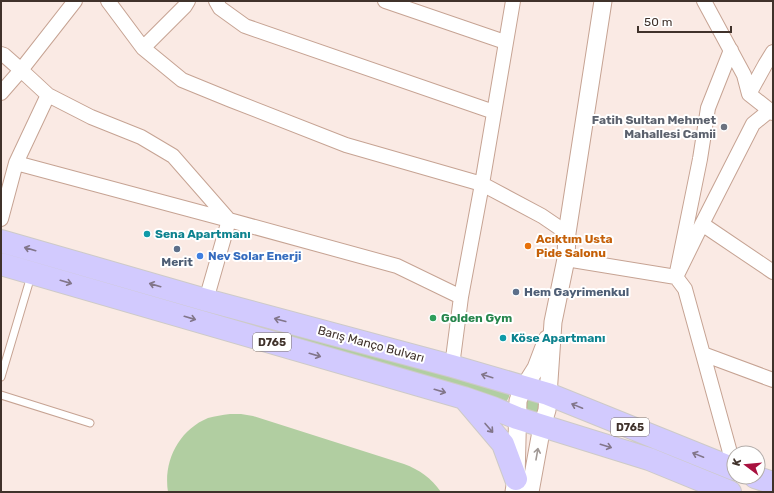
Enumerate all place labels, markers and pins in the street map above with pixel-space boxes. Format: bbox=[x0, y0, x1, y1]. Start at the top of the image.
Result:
place label: Fatih Sultan Mehmet Mahallesi Camii bbox=[592, 113, 716, 141]
marker: Fatih Sultan Mehmet Mahallesi Camii bbox=[719, 122, 729, 132]
place label: Sena Apartmanı bbox=[155, 227, 251, 241]
marker: Sena Apartmanı bbox=[142, 229, 152, 239]
place label: Acıktım Usta Pide Salonu bbox=[536, 232, 613, 260]
marker: Acıktım Usta Pide Salonu bbox=[523, 241, 533, 251]
marker: Merit bbox=[172, 244, 182, 254]
place label: Nev Solar Enerji bbox=[208, 249, 302, 263]
marker: Nev Solar Enerji bbox=[195, 251, 205, 261]
place label: Merit bbox=[161, 255, 193, 269]
place label: Hem Gayrimenkul bbox=[524, 285, 629, 299]
marker: Hem Gayrimenkul bbox=[511, 287, 521, 297]
place label: Golden Gym bbox=[441, 311, 512, 325]
marker: Golden Gym bbox=[428, 313, 438, 323]
place label: Köse Apartmanı bbox=[511, 331, 605, 345]
marker: Köse Apartmanı bbox=[498, 333, 508, 343]

